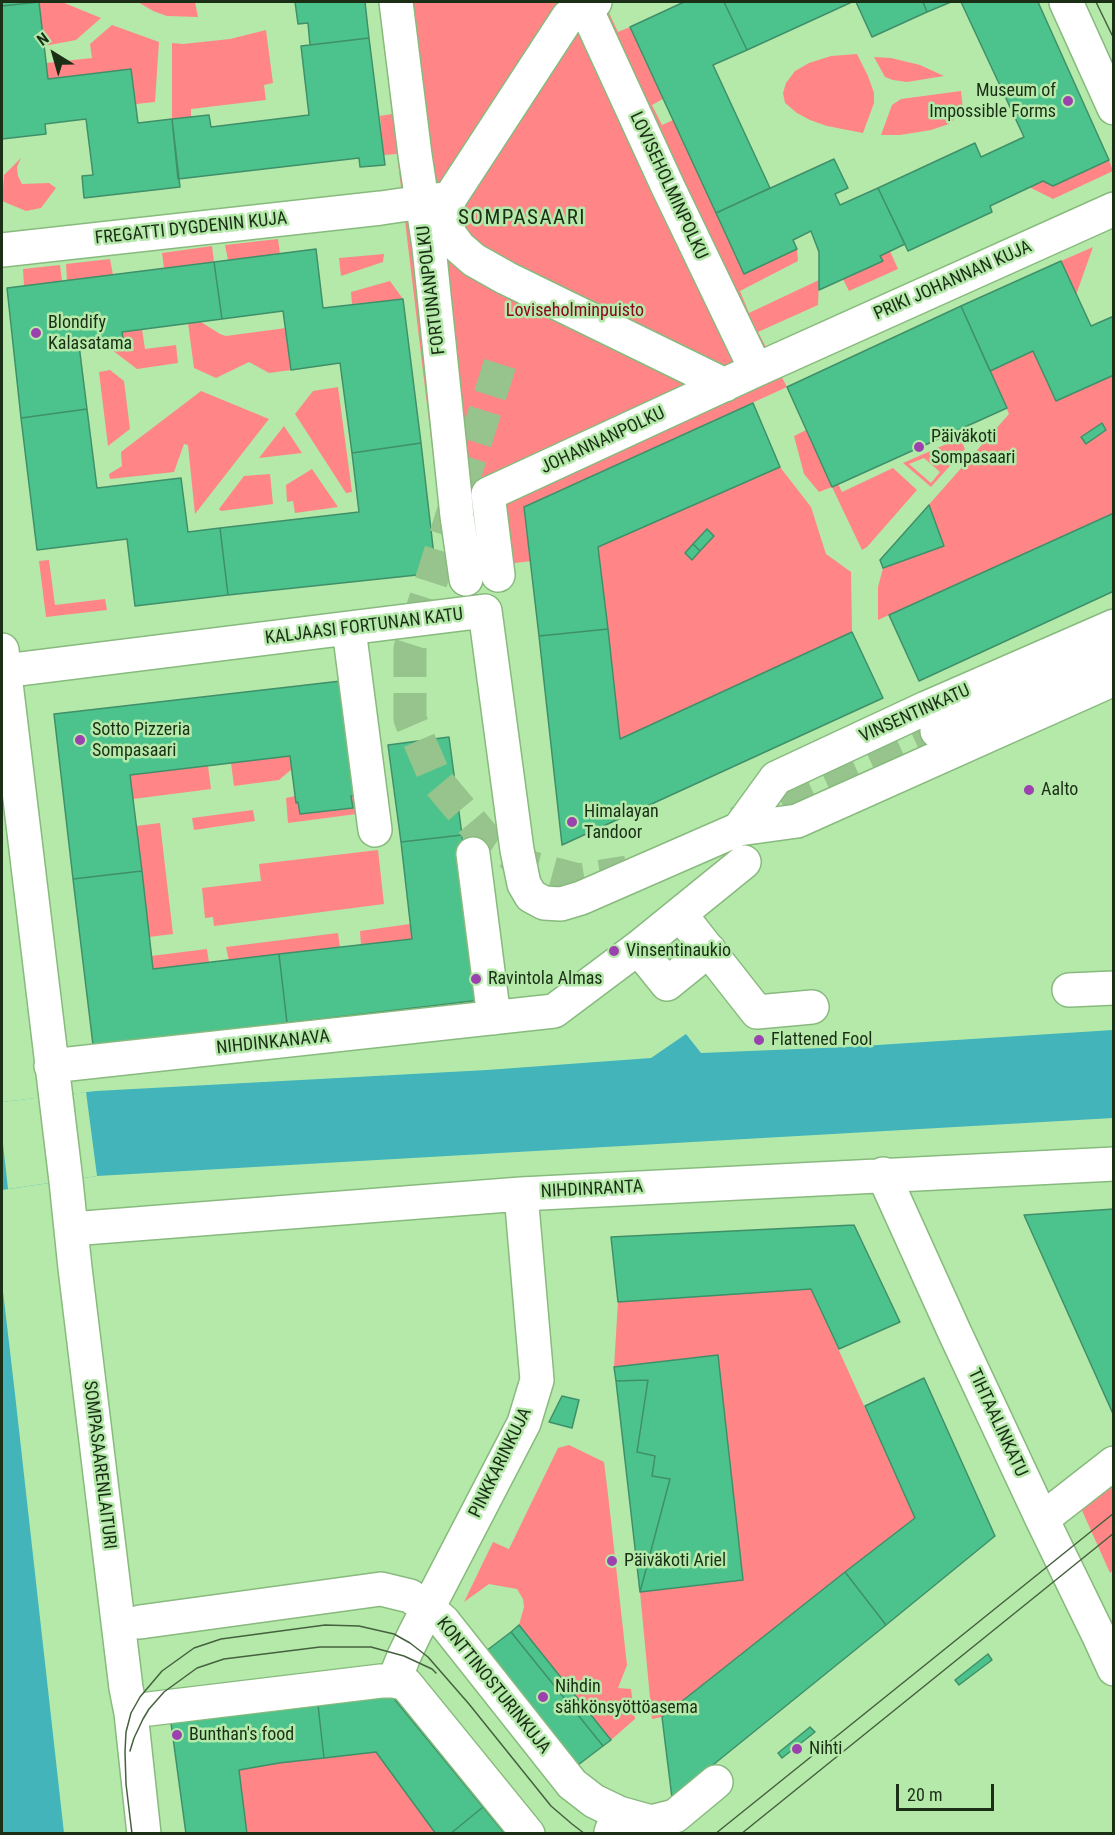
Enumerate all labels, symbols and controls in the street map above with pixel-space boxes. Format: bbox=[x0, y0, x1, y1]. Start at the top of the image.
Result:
north arrow bbox=[24, 24, 84, 84]
text: N bbox=[33, 29, 52, 50]
place label: Museum of Impossible Forms bbox=[929, 80, 1056, 122]
marker: Museum of Impossible Forms bbox=[1061, 94, 1075, 108]
street label: LOVISEHOLMINPOLKU bbox=[624, 109, 712, 263]
district label: SOMPASAARI bbox=[458, 206, 586, 232]
street label: FREGATTI DYGDENIN KUJA bbox=[94, 208, 288, 250]
street label: FORTUNANPOLKU bbox=[413, 224, 451, 356]
street label: PRIKI JOHANNAN KUJA bbox=[871, 236, 1035, 326]
park label: Loviseholminpuisto bbox=[506, 300, 644, 322]
place label: Blondify Kalasatama bbox=[48, 312, 132, 354]
marker: Blondify Kalasatama bbox=[29, 326, 43, 340]
street label: JOHANNANPOLKU bbox=[537, 403, 669, 479]
place label: Päiväkoti Sompasaari bbox=[931, 426, 1015, 468]
marker: Päiväkoti Sompasaari bbox=[912, 440, 926, 454]
street label: KALJAASI FORTUNAN KATU bbox=[264, 604, 464, 650]
street label: VINSENTINKATU bbox=[856, 680, 974, 748]
place label: Sotto Pizzeria Sompasaari bbox=[92, 719, 190, 762]
marker: Sotto Pizzeria Sompasaari bbox=[73, 733, 87, 747]
place label: Aalto bbox=[1041, 779, 1078, 801]
marker: Aalto bbox=[1022, 783, 1036, 797]
place label: Himalayan Tandoor bbox=[584, 801, 659, 844]
marker: Himalayan Tandoor bbox=[565, 815, 579, 829]
place label: Vinsentinaukio bbox=[626, 940, 731, 962]
marker: Vinsentinaukio bbox=[607, 944, 621, 958]
place label: Ravintola Almas bbox=[488, 968, 603, 990]
marker: Ravintola Almas bbox=[469, 972, 483, 986]
street label: NIHDINKANAVA bbox=[215, 1026, 331, 1060]
place label: Flattened Fool bbox=[771, 1029, 872, 1051]
marker: Flattened Fool bbox=[752, 1033, 766, 1047]
street label: NIHDINRANTA bbox=[540, 1177, 644, 1203]
street label: TIHTAALINKATU bbox=[962, 1365, 1032, 1481]
street label: SOMPASAARENLAITURI bbox=[78, 1380, 120, 1550]
street label: PINKKARINKUJA bbox=[465, 1404, 537, 1522]
place label: Päiväkoti Ariel bbox=[624, 1550, 726, 1572]
marker: Päiväkoti Ariel bbox=[605, 1554, 619, 1568]
street label: KONTTINOSTURINKUJA bbox=[431, 1613, 555, 1759]
place label: Nihdin sähkönsyöttöasema bbox=[555, 1676, 698, 1718]
marker: Nihdin sähkönsyöttöasema bbox=[536, 1690, 550, 1704]
place label: Bunthan's food bbox=[189, 1724, 294, 1746]
marker: Bunthan's food bbox=[170, 1728, 184, 1742]
place label: Nihti bbox=[809, 1738, 842, 1760]
marker: Nihti bbox=[790, 1742, 804, 1756]
scale bar bbox=[899, 1772, 996, 1810]
text: 20 m bbox=[907, 1784, 942, 1805]

